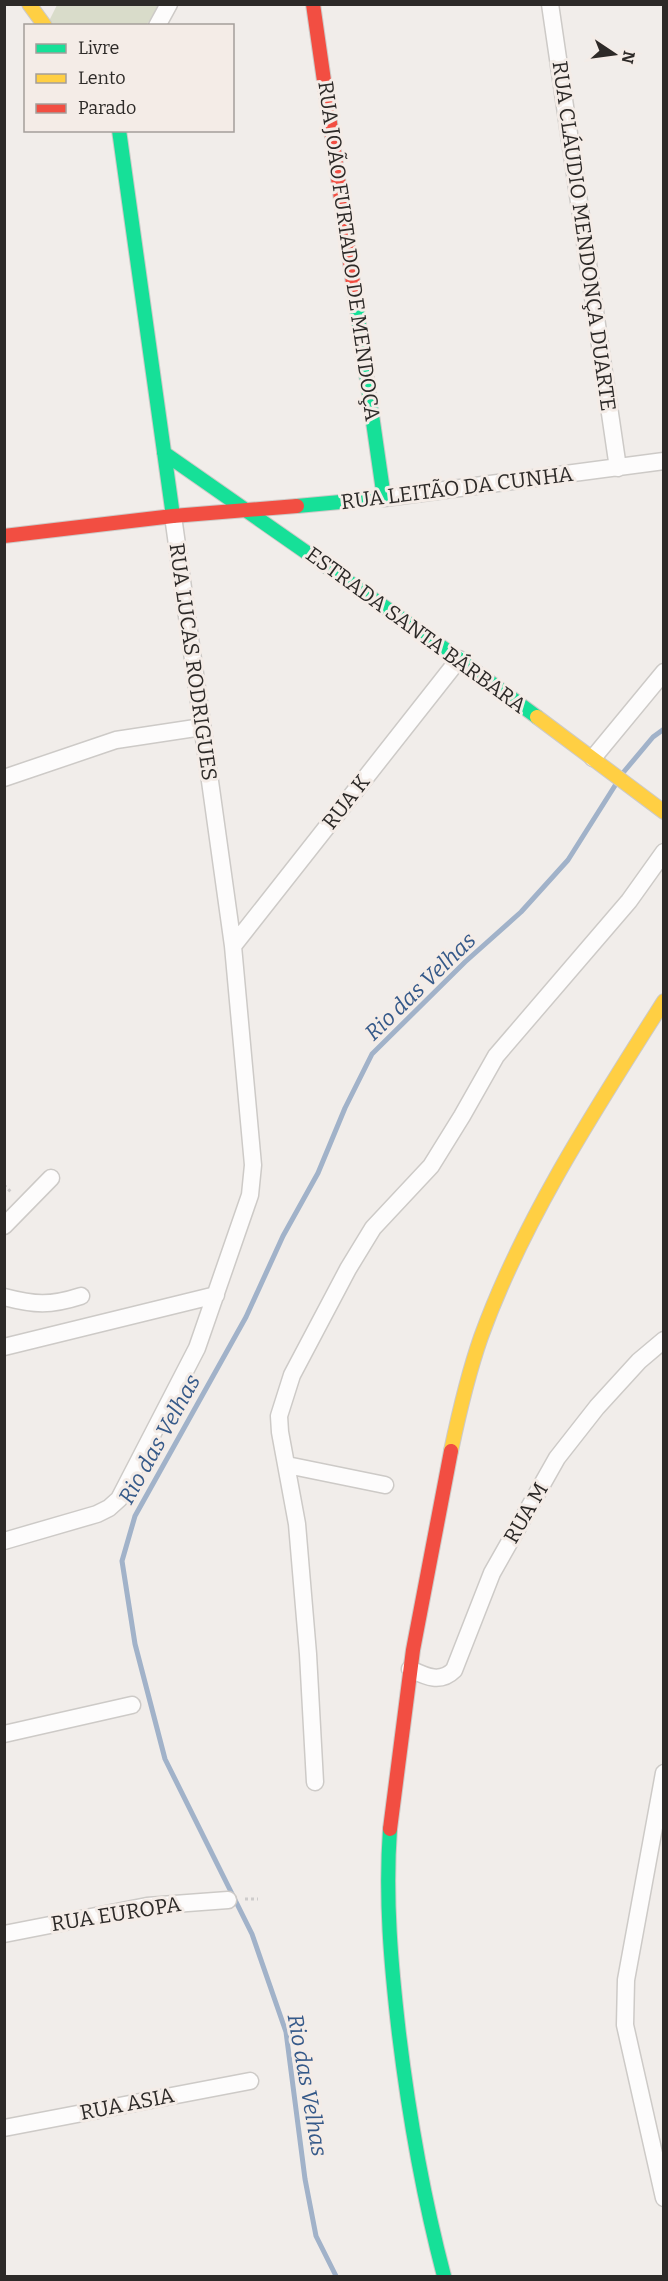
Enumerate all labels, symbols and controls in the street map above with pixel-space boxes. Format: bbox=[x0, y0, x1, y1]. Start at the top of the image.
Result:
legend bbox=[24, 24, 234, 132]
north arrow bbox=[584, 24, 644, 84]
text: Livre bbox=[78, 37, 119, 59]
text: N bbox=[617, 49, 639, 65]
street label: RUA CLÁUDIO MENDONÇA DUARTE bbox=[547, 59, 621, 413]
text: Lento bbox=[78, 67, 126, 89]
street label: RUA JOÃO FURTADO DE MENDOÇA bbox=[312, 79, 386, 423]
text: Parado bbox=[78, 97, 136, 119]
street label: RUA LEITÃO DA CUNHA bbox=[339, 461, 575, 515]
street label: ESTRADA SANTA BÁRBARA bbox=[301, 541, 531, 719]
street label: RUA LUCAS RODRIGUES bbox=[163, 542, 223, 782]
street label: RUA K bbox=[317, 769, 375, 834]
water label: Rio das Velhas bbox=[359, 927, 481, 1046]
water label: Rio das Velhas bbox=[113, 1370, 206, 1509]
street label: RUA M bbox=[498, 1478, 554, 1548]
street label: RUA EUROPA bbox=[49, 1891, 183, 1937]
water label: Rio das Velhas bbox=[282, 2012, 333, 2158]
street label: RUA ASIA bbox=[78, 2082, 176, 2126]

